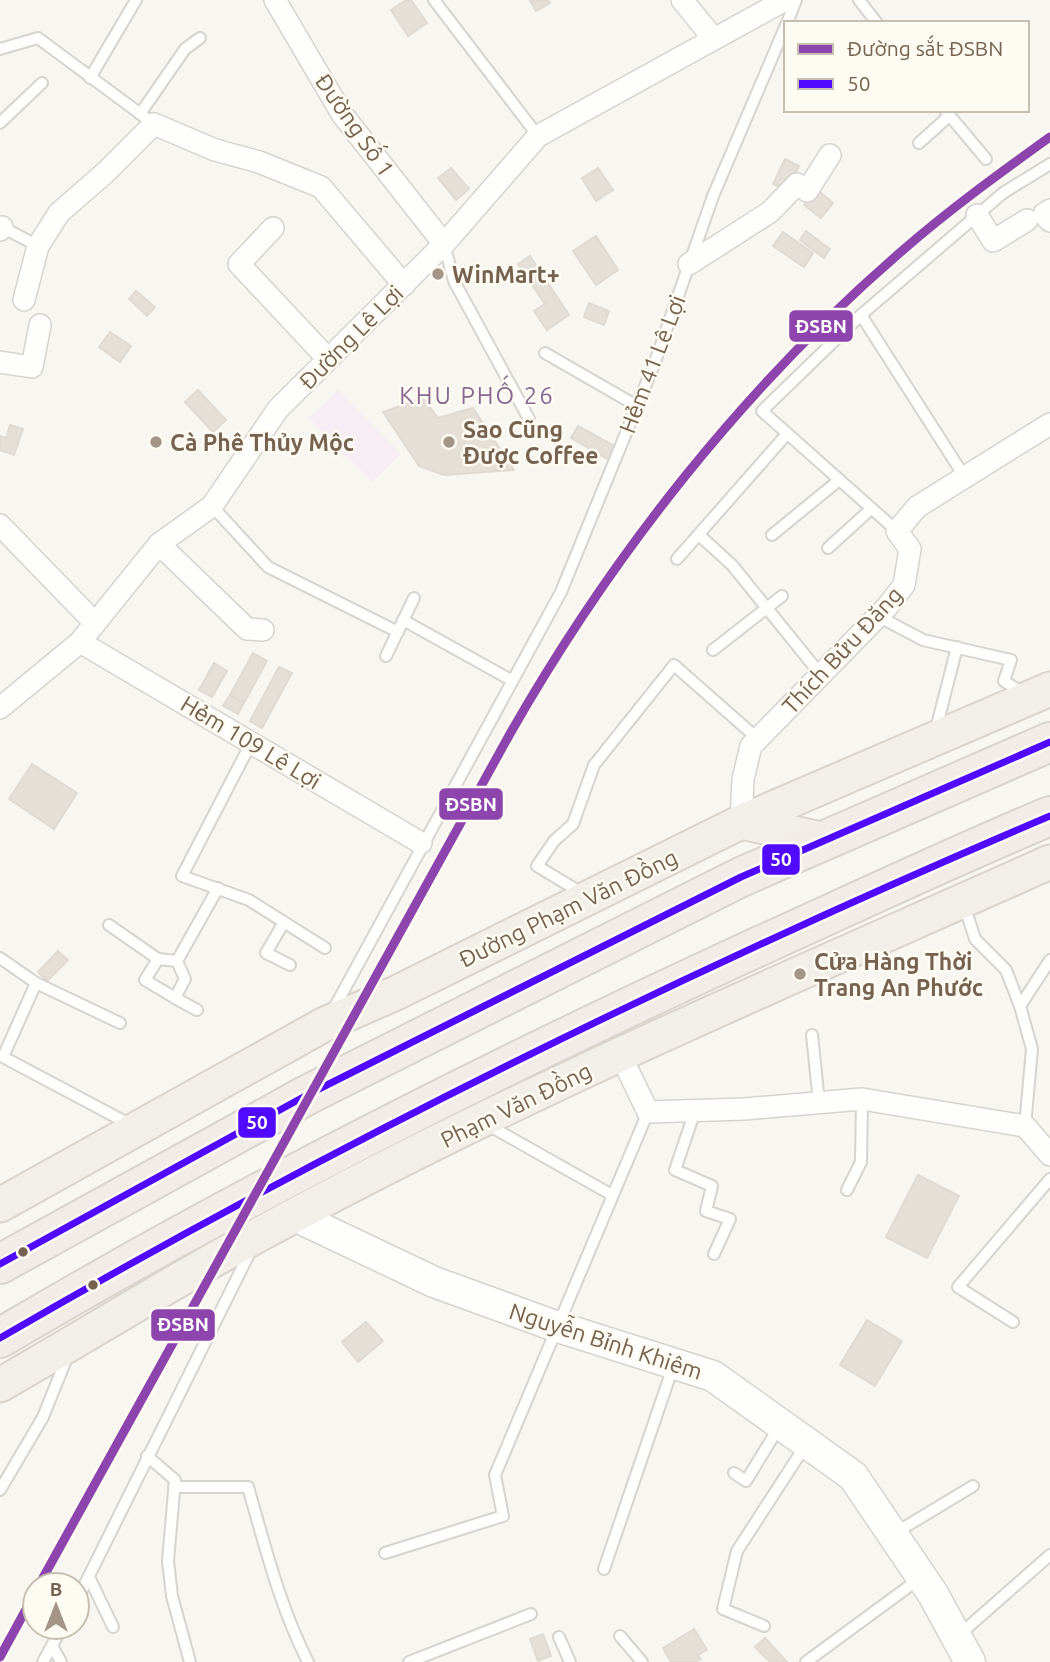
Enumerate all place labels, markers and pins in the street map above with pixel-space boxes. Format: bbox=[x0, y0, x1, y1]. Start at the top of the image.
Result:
place label: WinMart+ bbox=[452, 262, 560, 287]
marker: WinMart+ bbox=[430, 266, 446, 282]
place label: Sao Cũng Được Coffee bbox=[463, 417, 598, 468]
place label: Cà Phê Thủy Mộc bbox=[170, 430, 354, 455]
marker: Cà Phê Thủy Mộc bbox=[148, 434, 164, 450]
marker: Sao Cũng Được Coffee bbox=[441, 434, 457, 450]
place label: Cửa Hàng Thời Trang An Phước bbox=[814, 949, 983, 1000]
marker: Cửa Hàng Thời Trang An Phước bbox=[792, 966, 808, 982]
unlabelled marker bbox=[16, 1245, 30, 1259]
unlabelled marker bbox=[86, 1278, 100, 1292]

